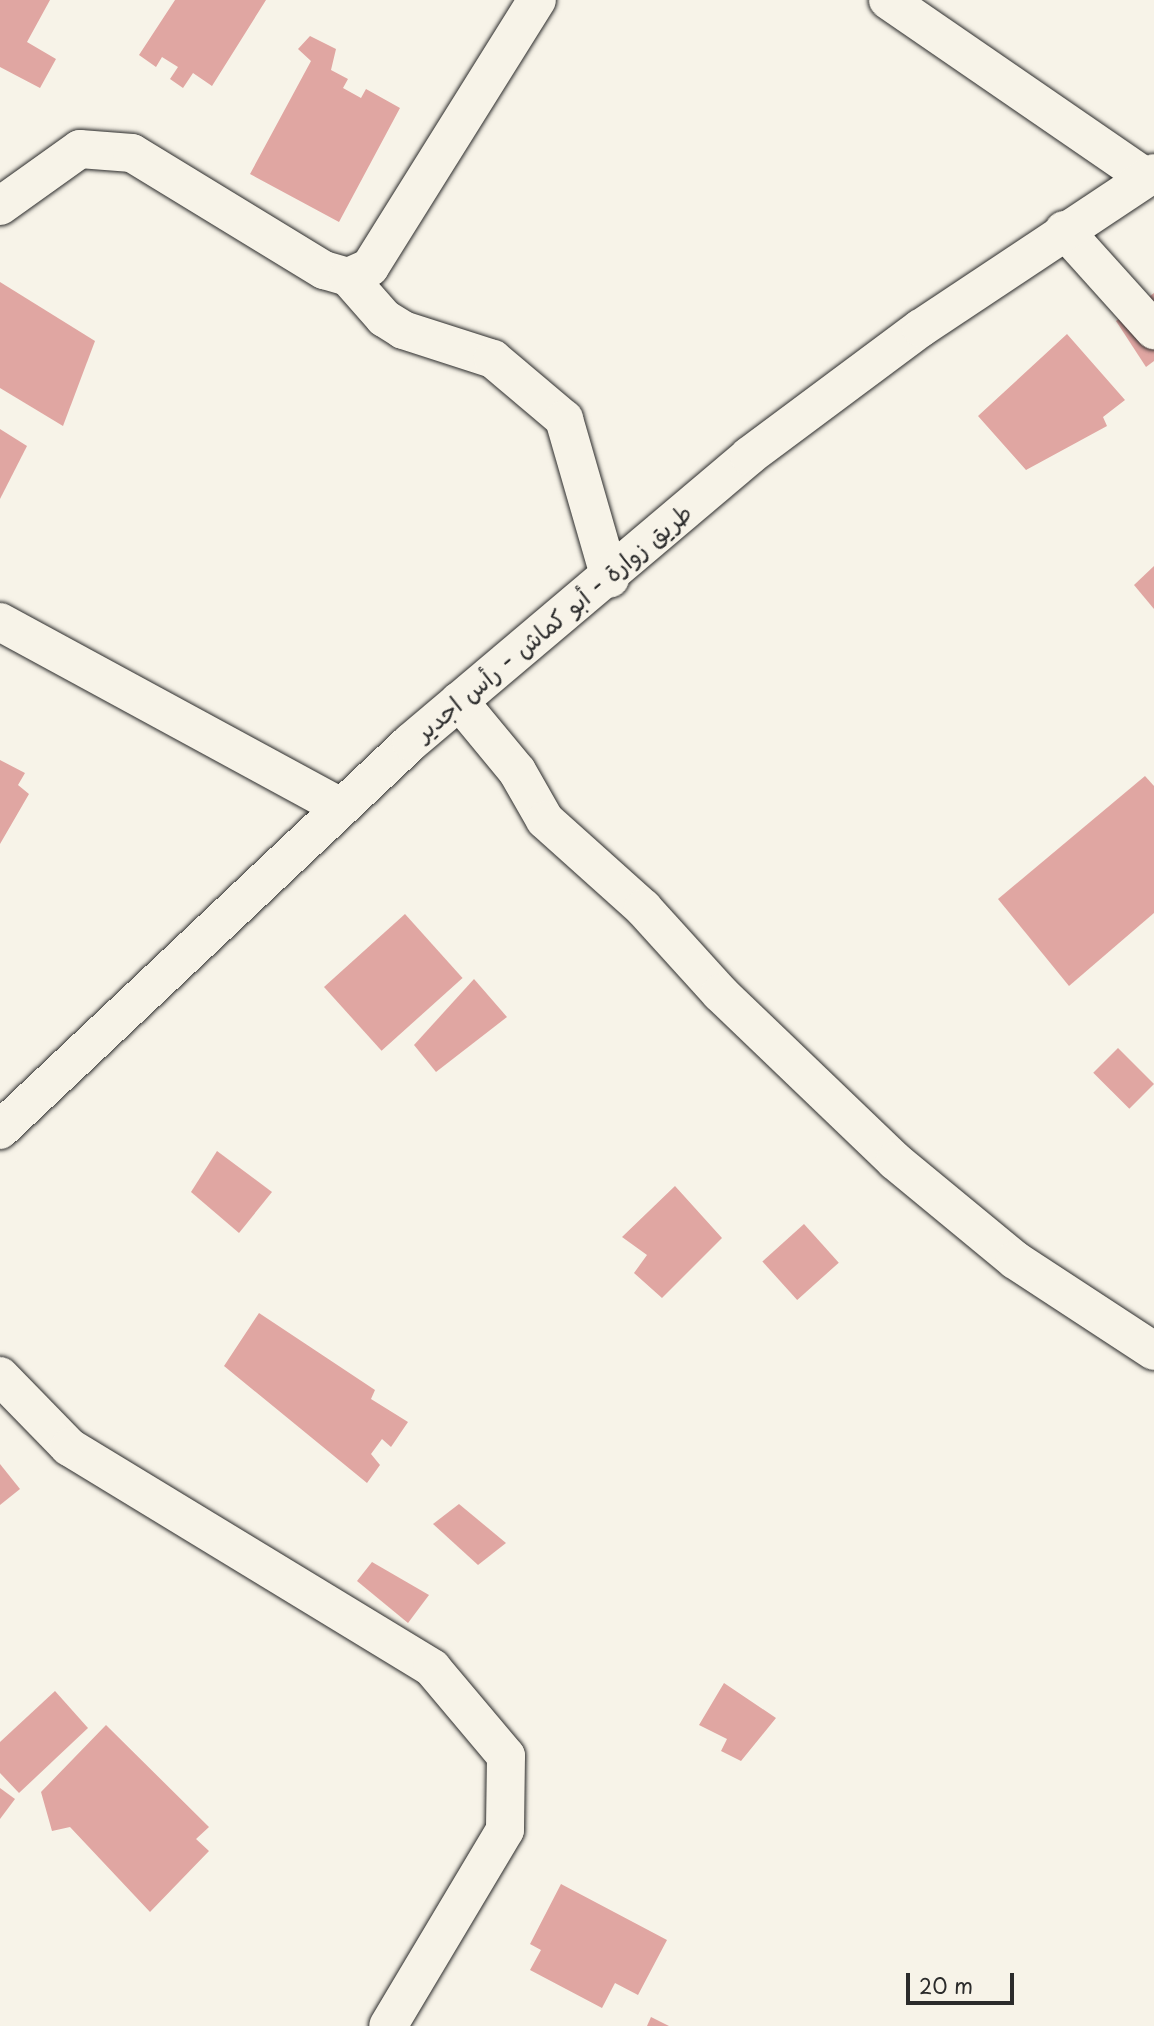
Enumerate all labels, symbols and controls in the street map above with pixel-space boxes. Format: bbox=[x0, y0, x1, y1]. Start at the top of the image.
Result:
street label: طريق زوارة - أبو كماش - رأس اجدير bbox=[409, 498, 697, 746]
scale bar bbox=[909, 1960, 1018, 2004]
text: 20 m bbox=[919, 1969, 973, 2001]

